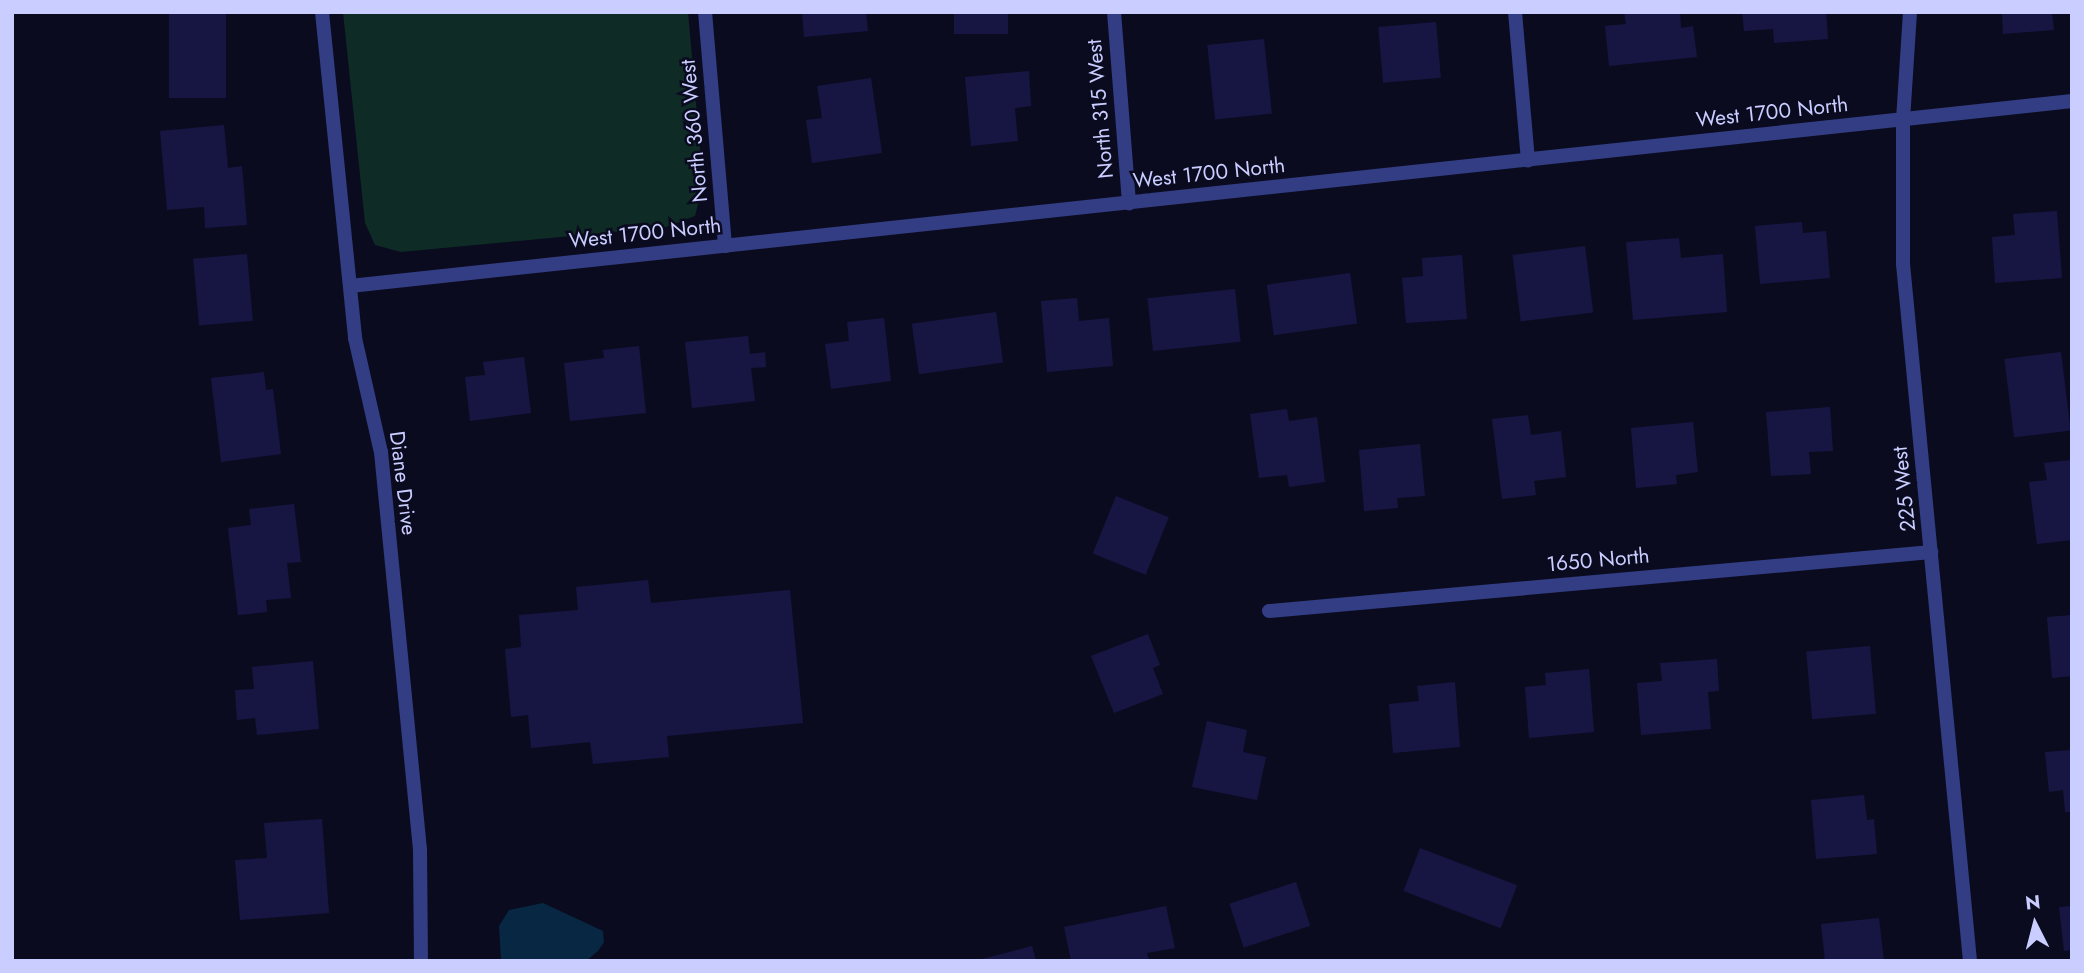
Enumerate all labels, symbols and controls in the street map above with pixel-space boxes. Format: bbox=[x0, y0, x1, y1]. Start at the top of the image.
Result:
street label: North 315 West bbox=[1081, 38, 1119, 180]
street label: North 360 West bbox=[675, 59, 713, 203]
street label: West 1700 North bbox=[1695, 91, 1849, 133]
street label: West 1700 North bbox=[1132, 152, 1286, 194]
street label: West 1700 North bbox=[568, 212, 722, 254]
street label: Diane Drive bbox=[384, 430, 422, 536]
street label: 225 West bbox=[1887, 445, 1921, 533]
street label: 1650 North bbox=[1545, 543, 1651, 577]
text: N bbox=[2024, 888, 2042, 917]
north arrow bbox=[2000, 889, 2070, 959]

